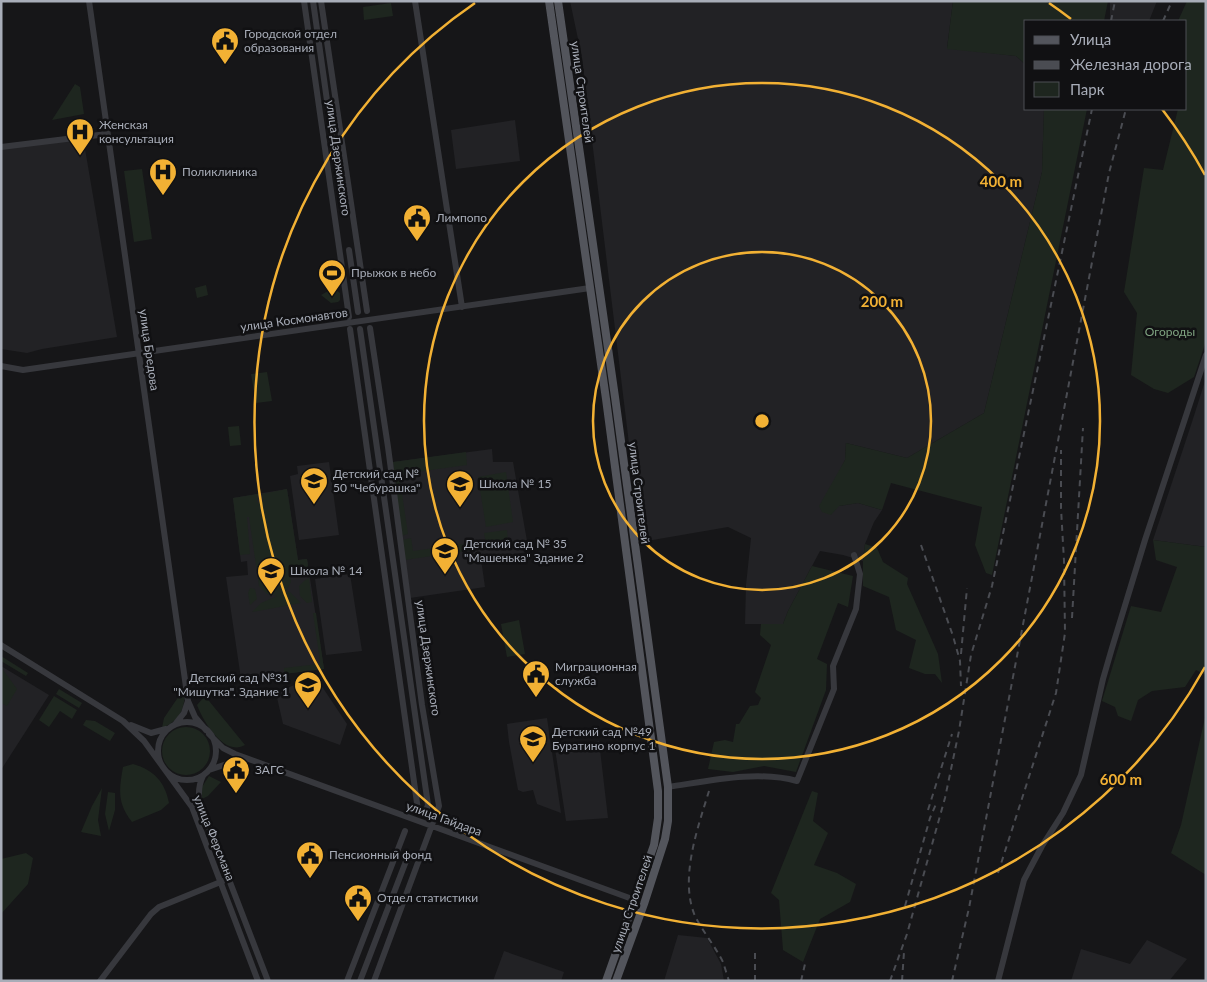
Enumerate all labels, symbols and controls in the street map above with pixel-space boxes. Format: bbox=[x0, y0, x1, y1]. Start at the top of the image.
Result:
legend bbox=[1024, 20, 1187, 110]
public building icon: Городской отдел образования bbox=[210, 26, 240, 65]
place label: Городской отдел образования bbox=[244, 26, 337, 55]
text: Улица bbox=[1070, 30, 1111, 48]
street label: улица Строителей bbox=[568, 40, 597, 144]
text: Железная дорога bbox=[1070, 55, 1192, 73]
text: Парк bbox=[1070, 80, 1105, 98]
street label: улица Дзержинского bbox=[323, 99, 354, 217]
hospital icon: Женская консультация bbox=[65, 117, 95, 156]
place label: Женская консультация bbox=[99, 117, 174, 146]
hospital icon: Поликлиника bbox=[148, 157, 178, 196]
place label: Поликлиника bbox=[182, 164, 257, 179]
text: 400 m bbox=[980, 172, 1022, 190]
public building icon: Лимпопо bbox=[402, 203, 432, 242]
place label: Лимпопо bbox=[435, 210, 487, 225]
sports icon: Прыжок в небо bbox=[317, 258, 347, 297]
place label: Прыжок в небо bbox=[351, 265, 437, 280]
text: 200 m bbox=[861, 292, 903, 310]
street label: улица Космонавтов bbox=[239, 305, 349, 334]
street label: улица Бредова bbox=[136, 308, 163, 392]
park label: Огороды bbox=[1145, 324, 1195, 339]
centre of rings bbox=[753, 412, 771, 430]
street label: улица Строителей bbox=[626, 441, 653, 545]
school or university icon: Детский сад № 50 "Чебурашка" bbox=[299, 466, 329, 505]
place label: Детский сад № 50 "Чебурашка" bbox=[333, 466, 421, 495]
school or university icon: Школа № 15 bbox=[445, 469, 475, 508]
place label: Школа № 15 bbox=[479, 476, 551, 491]
school or university icon: Детский сад № 35 "Машенька" Здание 2 bbox=[430, 536, 460, 575]
place label: Детский сад № 35 "Машенька" Здание 2 bbox=[464, 536, 584, 565]
school or university icon: Школа № 14 bbox=[256, 556, 286, 595]
place label: Школа № 14 bbox=[290, 563, 362, 578]
street label: улица Дзержинского bbox=[413, 599, 444, 717]
public building icon: Миграционная служба bbox=[521, 659, 551, 698]
place label: Миграционная служба bbox=[555, 659, 637, 688]
place label: Детский сад №31 "Мишутка". Здание 1 bbox=[173, 670, 289, 699]
school or university icon: Детский сад №31 "Мишутка". Здание 1 bbox=[293, 670, 323, 709]
school or university icon: Детский сад №49 Буратино корпус 1 bbox=[518, 724, 548, 763]
place label: Детский сад №49 Буратино корпус 1 bbox=[552, 724, 656, 753]
public building icon: ЗАГС bbox=[221, 755, 251, 794]
place label: ЗАГС bbox=[255, 762, 284, 777]
text: 600 m bbox=[1100, 770, 1142, 788]
street label: улица Ферсмана bbox=[190, 793, 238, 883]
street label: улица Гайдара bbox=[404, 798, 484, 839]
public building icon: Пенсионный фонд bbox=[295, 840, 325, 879]
place label: Пенсионный фонд bbox=[329, 847, 432, 862]
street label: улица Строителей bbox=[608, 853, 655, 955]
public building icon: Отдел статистики bbox=[343, 883, 373, 922]
place label: Отдел статистики bbox=[377, 890, 478, 905]

